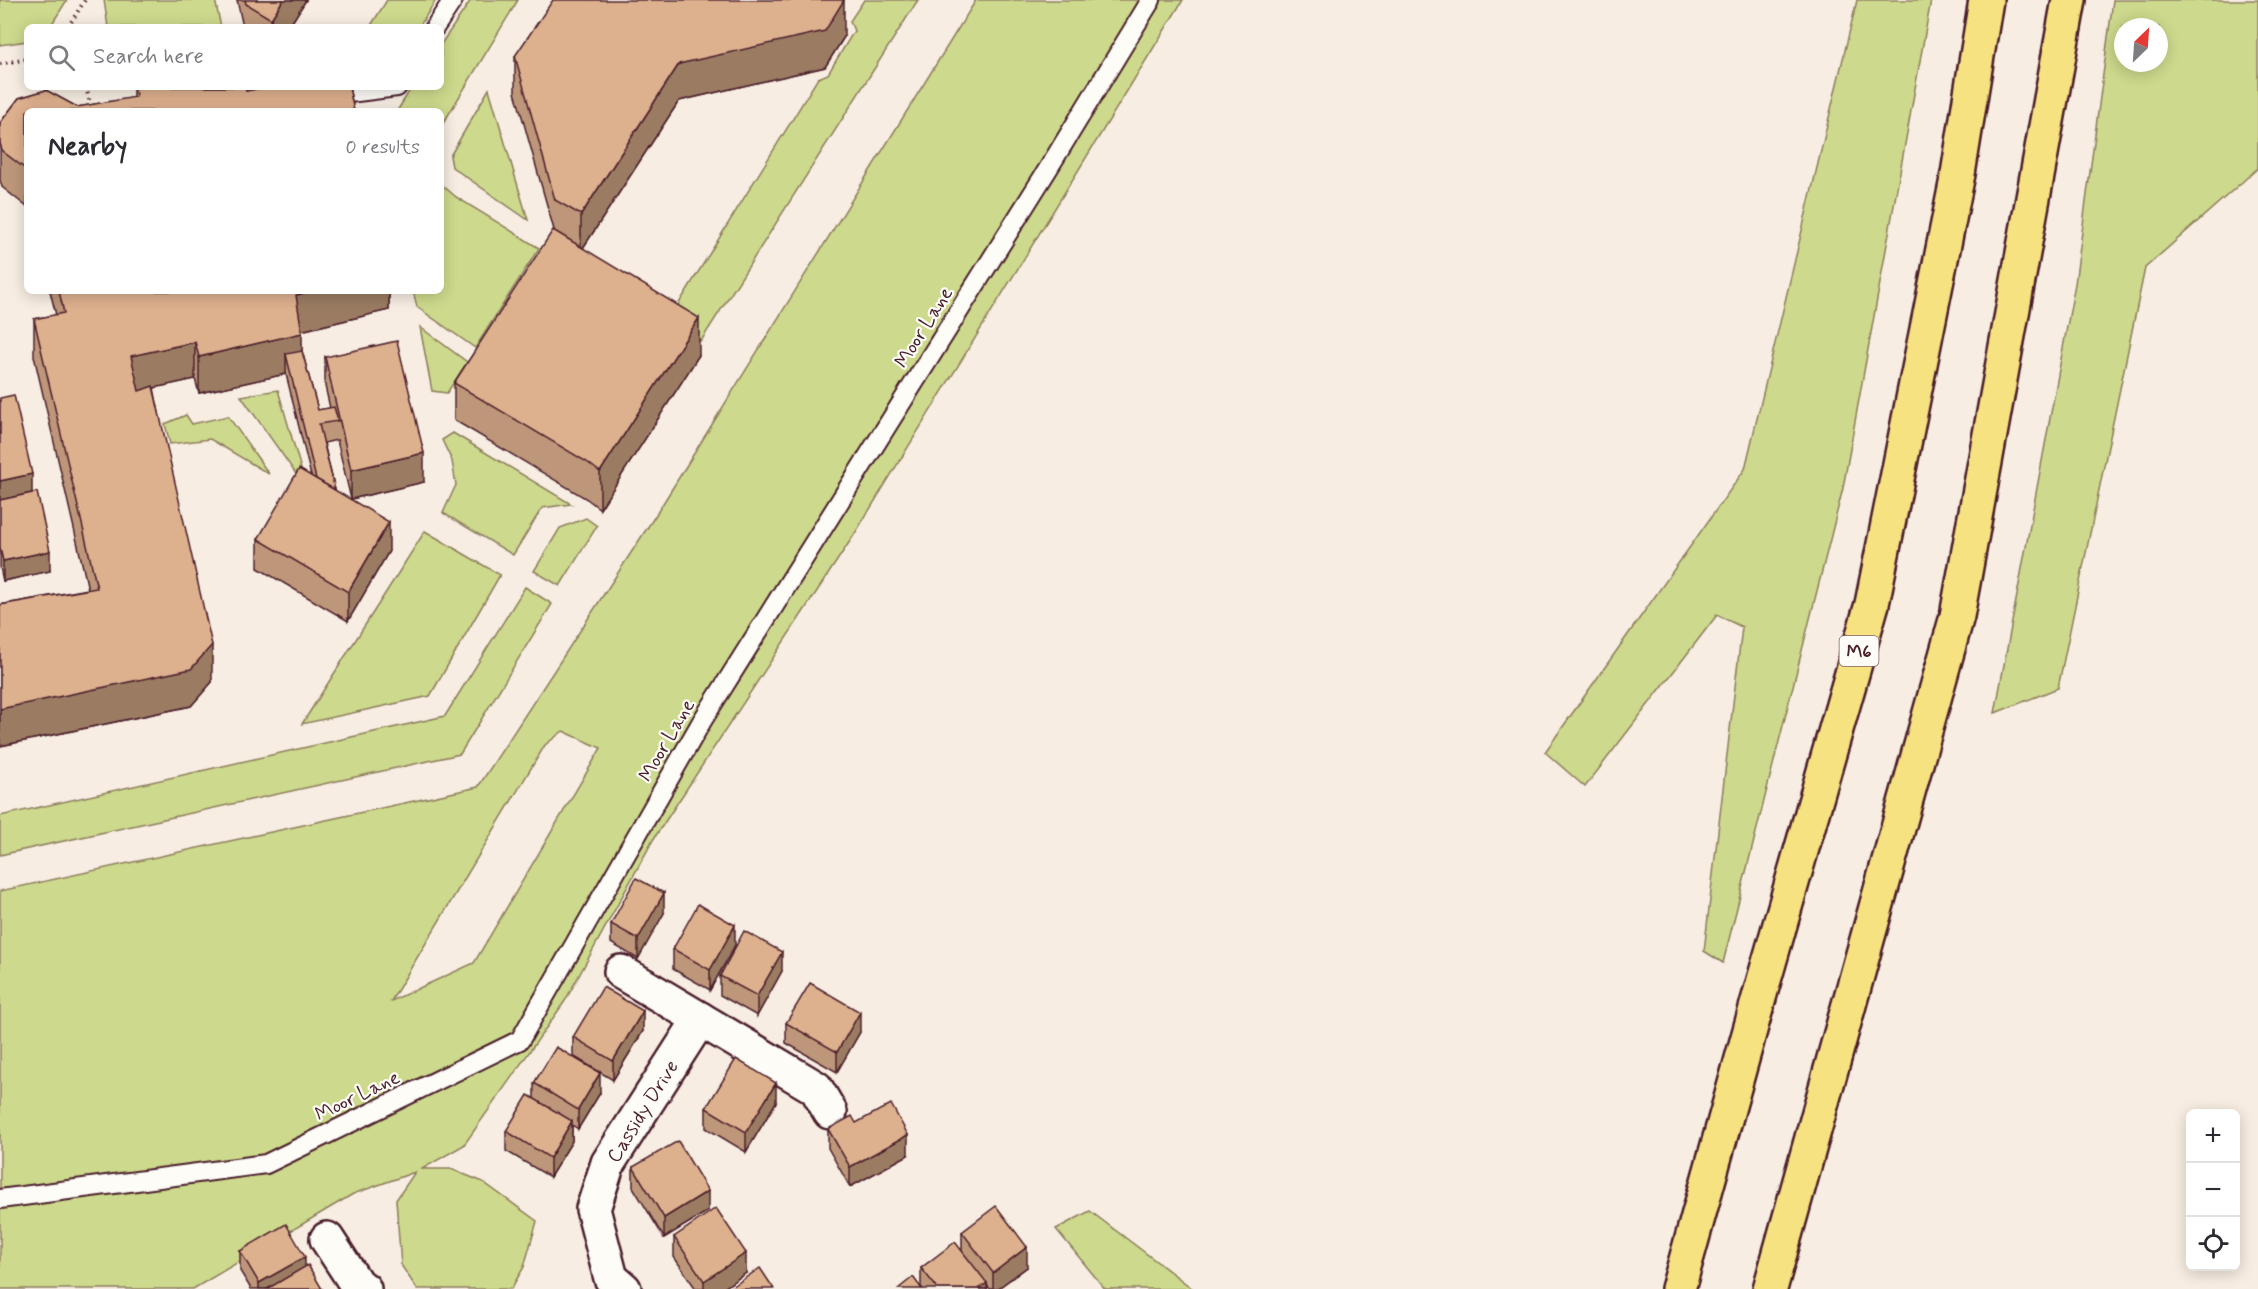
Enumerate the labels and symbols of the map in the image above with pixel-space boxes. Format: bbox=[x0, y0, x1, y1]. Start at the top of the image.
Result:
north arrow bbox=[2114, 18, 2168, 72]
street label: Moor Lane bbox=[889, 282, 960, 374]
road number: M6 bbox=[1840, 636, 1878, 666]
street label: Moor Lane bbox=[633, 694, 702, 787]
street label: Cassidy Drive bbox=[601, 1055, 686, 1168]
street label: Moor Lane bbox=[311, 1064, 405, 1128]

